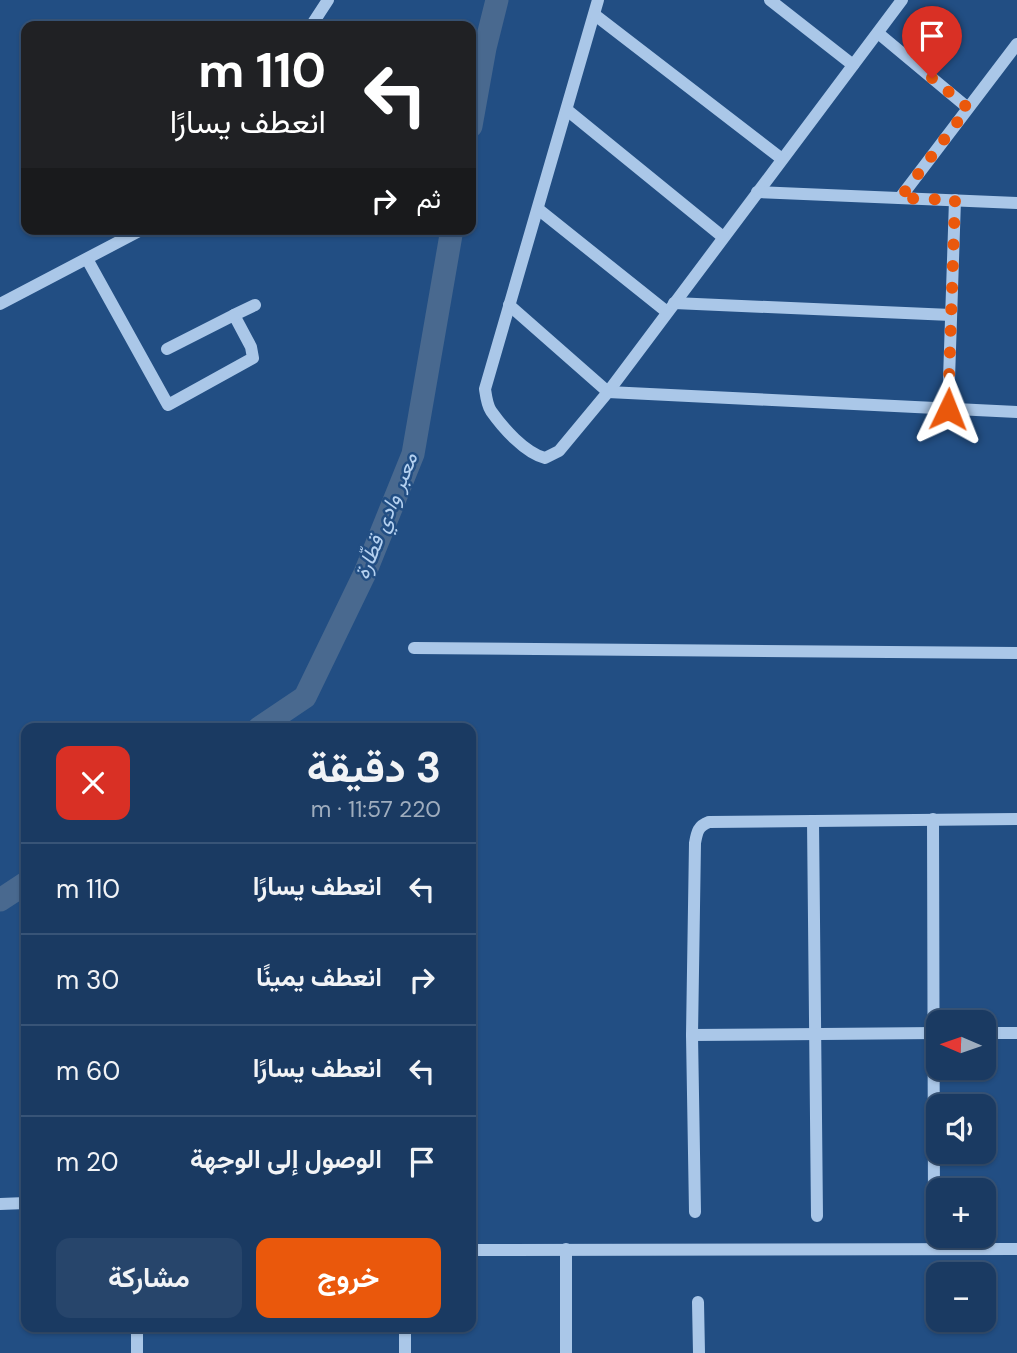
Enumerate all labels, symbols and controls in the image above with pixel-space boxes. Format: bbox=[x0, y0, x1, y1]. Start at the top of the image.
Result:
pin bbox=[902, 6, 962, 78]
icon: arrive bbox=[913, 17, 951, 55]
text: 110 m bbox=[198, 38, 326, 102]
icon: left bbox=[350, 49, 441, 140]
text: انعطف يسارًا bbox=[170, 101, 326, 143]
icon: right bbox=[365, 182, 403, 220]
text: ثم bbox=[417, 182, 441, 216]
position arrow bbox=[911, 372, 985, 446]
water label: معبر وادي قطّارة bbox=[348, 448, 427, 585]
text: 3 دقيقة bbox=[307, 740, 441, 795]
button: close bbox=[56, 746, 130, 820]
text: 220 m · 11:57 bbox=[311, 794, 441, 824]
text: انعطف يسارًا bbox=[253, 869, 382, 903]
icon: left bbox=[403, 870, 441, 908]
text: 110 m bbox=[56, 872, 120, 906]
text: انعطف يمينًا bbox=[256, 960, 382, 994]
icon: right bbox=[403, 961, 441, 999]
text: 30 m bbox=[56, 963, 119, 997]
north arrow bbox=[926, 1010, 996, 1080]
map controls bbox=[926, 1010, 996, 1332]
text: انعطف يسارًا bbox=[253, 1051, 382, 1085]
icon: left bbox=[403, 1052, 441, 1090]
text: 60 m bbox=[56, 1054, 120, 1088]
button: sound bbox=[926, 1094, 996, 1164]
text: الوصول إلى الوجهة bbox=[190, 1142, 382, 1176]
icon: arrive bbox=[403, 1143, 441, 1181]
text: 20 m bbox=[56, 1145, 119, 1179]
button: + bbox=[926, 1178, 996, 1248]
button: مشاركة bbox=[56, 1238, 242, 1318]
button: خروج bbox=[256, 1238, 441, 1318]
button: − bbox=[926, 1262, 996, 1332]

